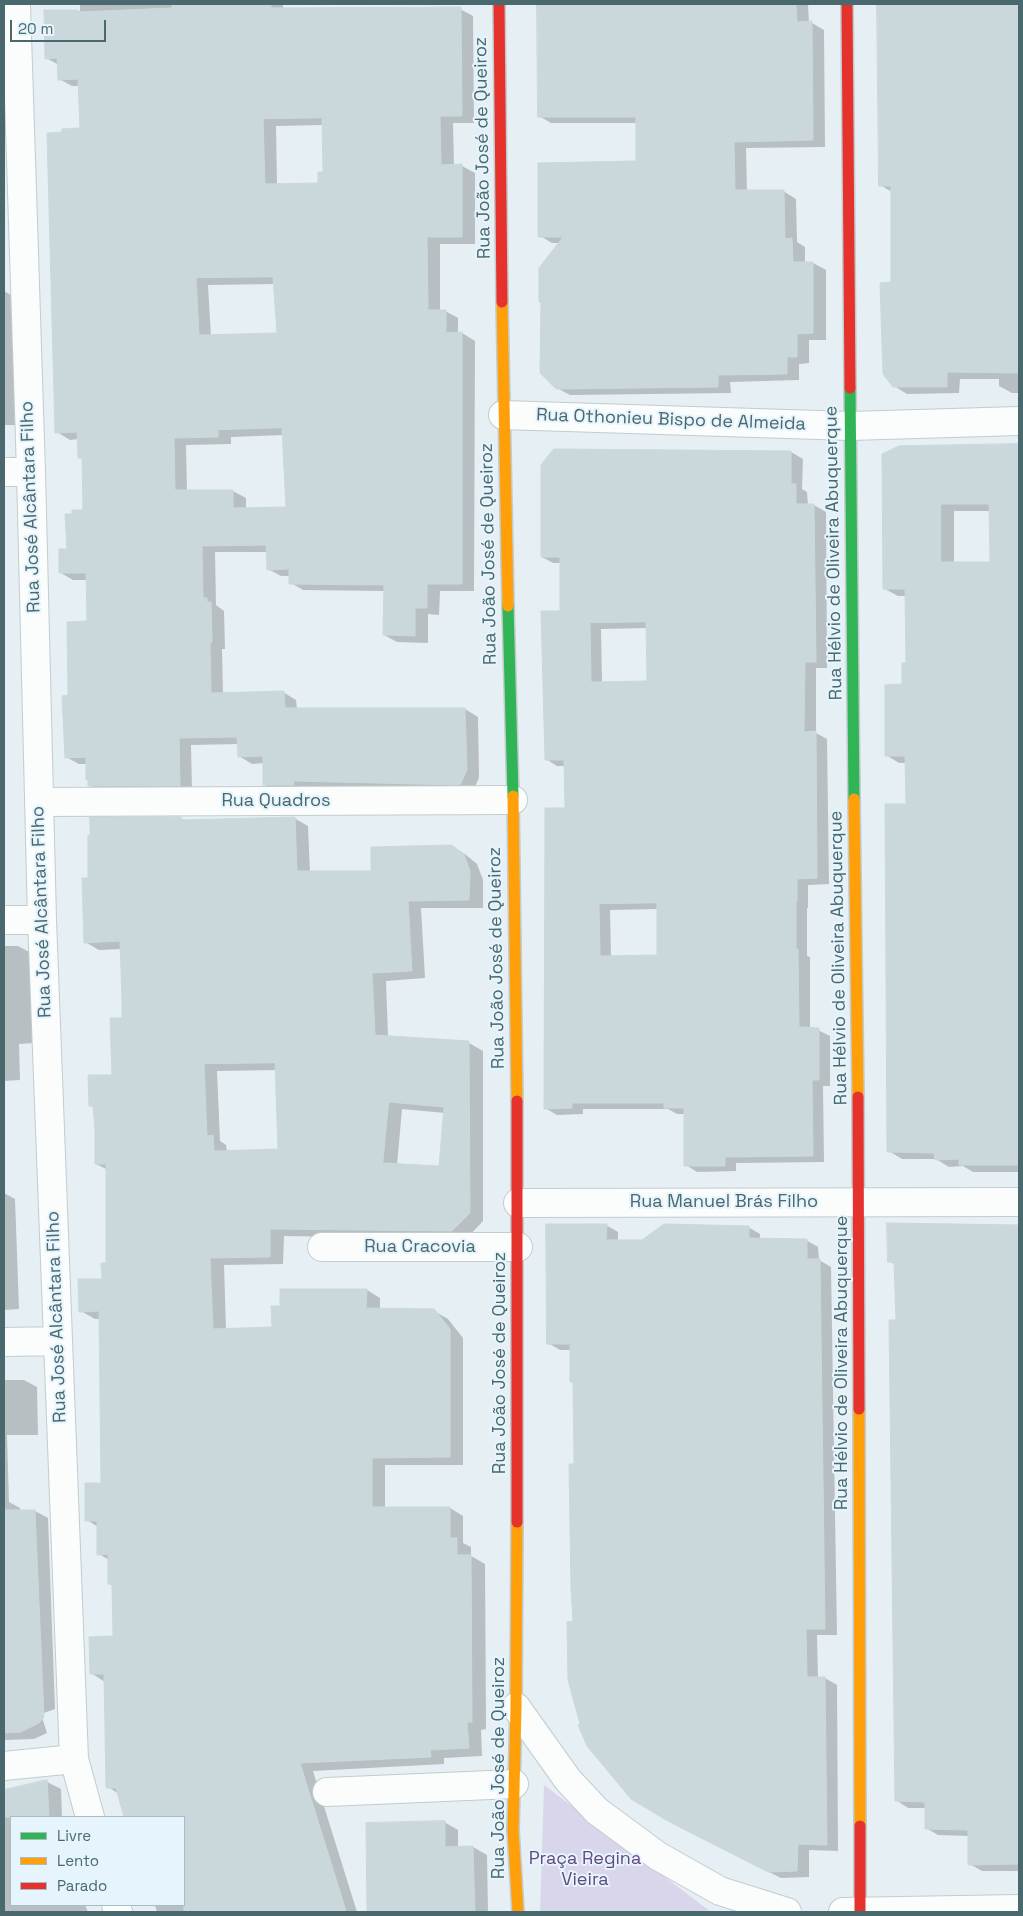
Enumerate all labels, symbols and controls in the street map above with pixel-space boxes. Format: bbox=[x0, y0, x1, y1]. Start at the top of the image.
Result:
scale bar bbox=[12, 10, 109, 42]
text: 20 m bbox=[18, 19, 53, 38]
street label: Rua João José de Queiroz bbox=[470, 37, 496, 259]
street label: Rua José Alcântara Filho bbox=[17, 401, 45, 613]
street label: Rua Othonieu Bispo de Almeida bbox=[536, 404, 806, 436]
street label: Rua Hélvio de Oliveira Abuquerque bbox=[821, 406, 847, 700]
street label: Rua João José de Queiroz bbox=[476, 443, 502, 665]
street label: Rua Quadros bbox=[221, 790, 331, 812]
street label: Rua José Alcântara Filho bbox=[28, 806, 56, 1018]
street label: Rua Hélvio de Oliveira Abuquerque bbox=[826, 811, 852, 1105]
street label: Rua João José de Queiroz bbox=[484, 847, 510, 1069]
street label: Rua Manuel Brás Filho bbox=[630, 1191, 818, 1213]
street label: Rua José Alcântara Filho bbox=[43, 1211, 71, 1423]
street label: Rua Hélvio de Oliveira Abuquerque bbox=[831, 1216, 853, 1510]
street label: Rua Cracovia bbox=[364, 1236, 476, 1258]
street label: Rua João José de Queiroz bbox=[489, 1252, 511, 1474]
street label: Rua João José de Queiroz bbox=[488, 1657, 510, 1879]
legend bbox=[10, 1816, 185, 1906]
text: Livre bbox=[57, 1826, 91, 1845]
park label: Praça Regina Vieira bbox=[529, 1848, 641, 1890]
text: Lento bbox=[57, 1851, 99, 1870]
text: Parado bbox=[57, 1876, 107, 1895]

